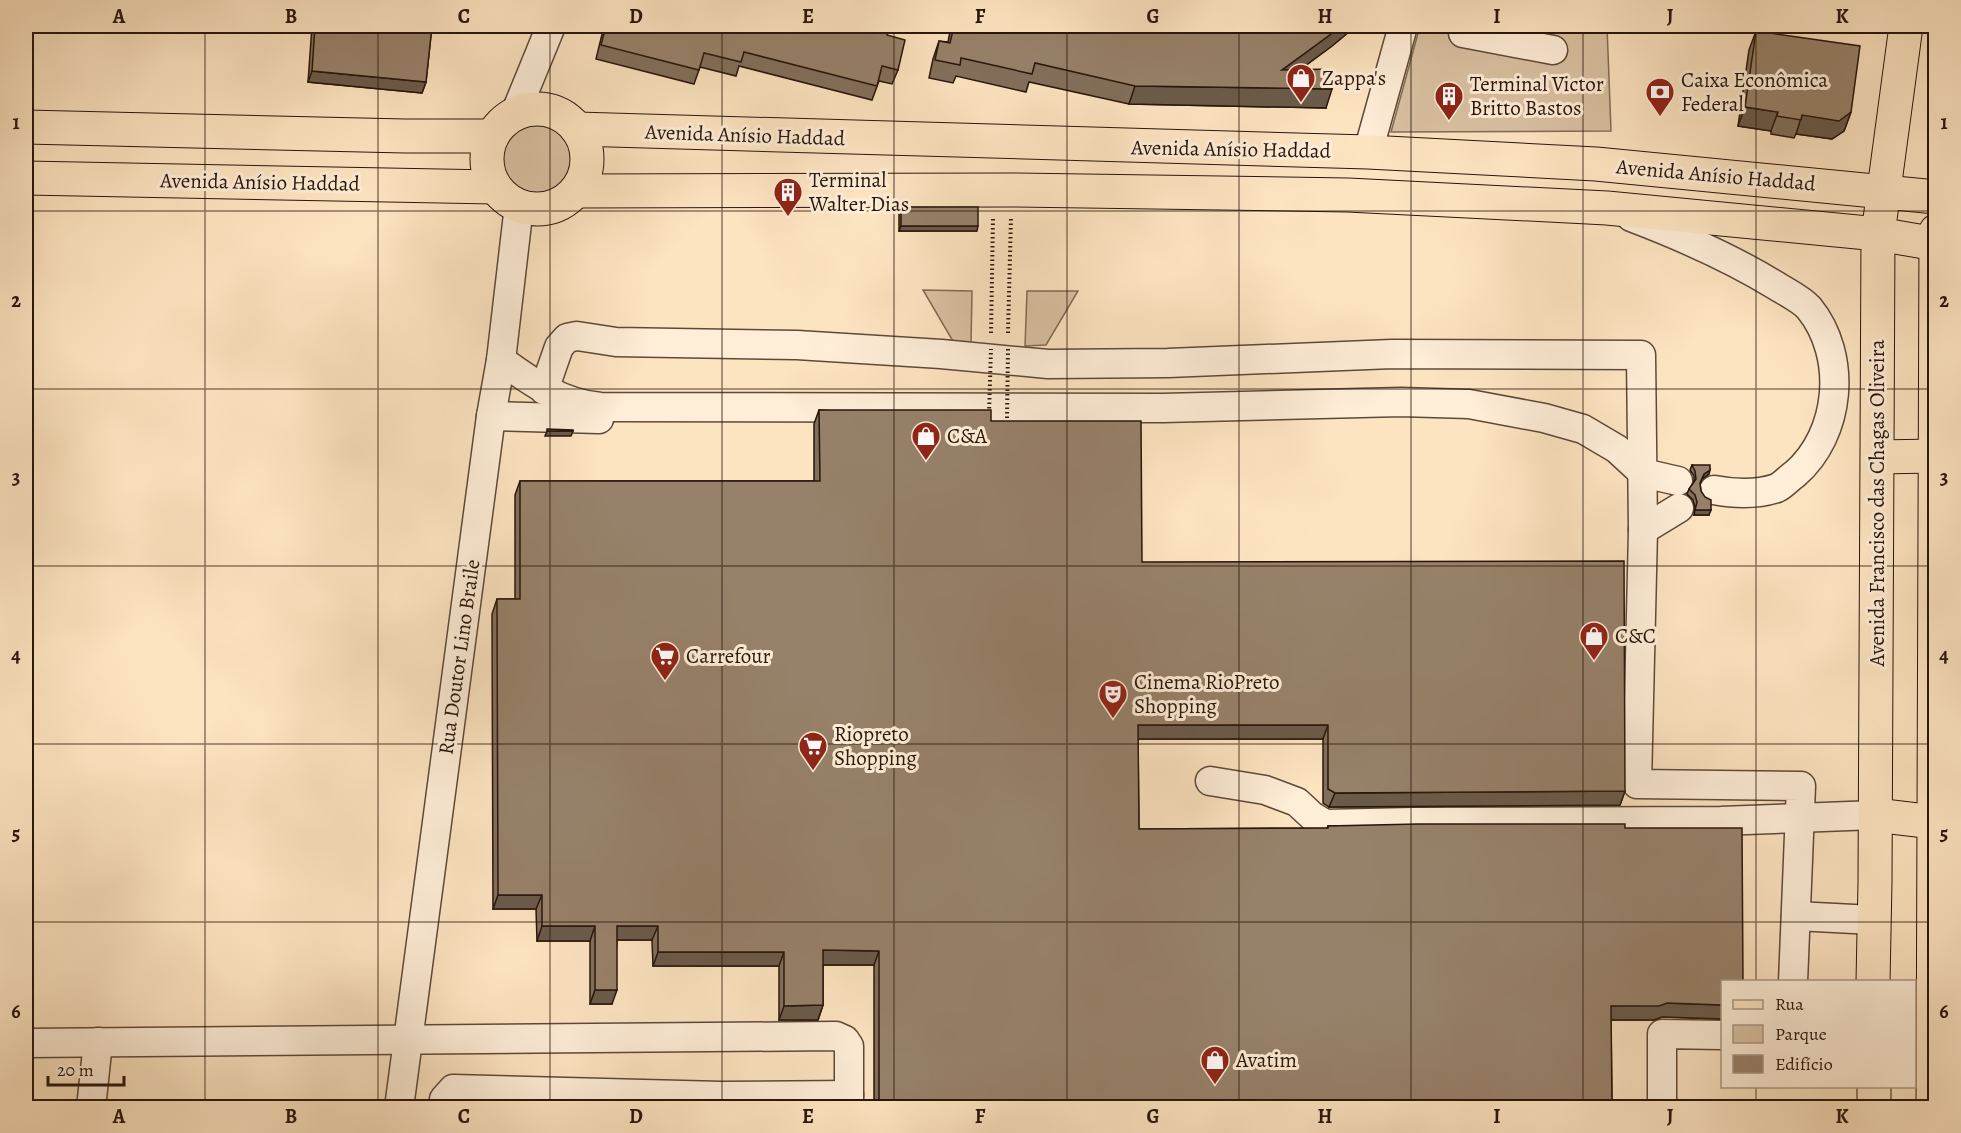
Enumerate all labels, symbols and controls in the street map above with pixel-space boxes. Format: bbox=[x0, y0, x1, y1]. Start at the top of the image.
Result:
text: A bbox=[112, 3, 126, 30]
text: B bbox=[285, 3, 297, 30]
text: C bbox=[458, 3, 470, 30]
text: D bbox=[629, 3, 643, 30]
text: E bbox=[802, 3, 814, 30]
text: F bbox=[975, 3, 986, 30]
text: G bbox=[1146, 3, 1160, 30]
text: H bbox=[1318, 3, 1333, 30]
text: I bbox=[1493, 3, 1501, 30]
text: J bbox=[1667, 3, 1674, 30]
text: K bbox=[1835, 3, 1849, 30]
shop icon: Zappa's bbox=[1285, 62, 1317, 104]
place label: Zappa's bbox=[1322, 64, 1386, 92]
place label: Caixa Econômica Federal bbox=[1681, 66, 1828, 118]
place label: Terminal Victor Britto Bastos bbox=[1470, 70, 1604, 122]
bank icon: Caixa Econômica Federal bbox=[1644, 76, 1676, 118]
building icon: Terminal Victor Britto Bastos bbox=[1433, 80, 1465, 122]
text: 1 bbox=[12, 109, 20, 136]
text: 1 bbox=[1940, 109, 1948, 136]
street label: Avenida Anísio Haddad bbox=[644, 117, 846, 153]
street label: Avenida Anísio Haddad bbox=[1130, 133, 1332, 165]
street label: Avenida Anísio Haddad bbox=[1614, 152, 1818, 198]
street label: Avenida Anísio Haddad bbox=[159, 166, 361, 198]
place label: Terminal Walter Dias bbox=[808, 166, 909, 218]
building icon: Terminal Walter Dias bbox=[772, 176, 804, 218]
text: 2 bbox=[11, 287, 21, 314]
text: 2 bbox=[1939, 287, 1949, 314]
street label: Avenida Francisco das Chagas Oliveira bbox=[1863, 339, 1891, 667]
shop icon: C&A bbox=[910, 420, 942, 462]
place label: C&A bbox=[947, 422, 988, 450]
text: 3 bbox=[12, 464, 20, 491]
text: 3 bbox=[1940, 464, 1948, 491]
street label: Rua Doutor Lino Braile bbox=[431, 558, 487, 756]
shop icon: C&C bbox=[1578, 620, 1610, 662]
place label: C&C bbox=[1615, 622, 1656, 650]
supermarket icon: Carrefour bbox=[649, 640, 681, 682]
text: 4 bbox=[11, 642, 21, 669]
place label: Carrefour bbox=[686, 642, 771, 670]
text: 4 bbox=[1939, 642, 1949, 669]
place label: Cinema RioPreto Shopping bbox=[1134, 668, 1280, 720]
theatre icon: Cinema RioPreto Shopping bbox=[1097, 678, 1129, 720]
place label: Riopreto Shopping bbox=[834, 720, 917, 772]
supermarket icon: Riopreto Shopping bbox=[797, 730, 829, 772]
text: 5 bbox=[12, 820, 20, 847]
text: 5 bbox=[1940, 820, 1948, 847]
legend bbox=[1721, 980, 1916, 1088]
text: Rua bbox=[1775, 992, 1804, 1016]
text: 6 bbox=[11, 998, 21, 1025]
text: 6 bbox=[1939, 998, 1949, 1025]
text: Parque bbox=[1775, 1022, 1827, 1046]
shop icon: Avatim bbox=[1199, 1044, 1231, 1086]
place label: Avatim bbox=[1235, 1046, 1297, 1074]
scale bar bbox=[48, 1049, 124, 1087]
text: Edifício bbox=[1775, 1052, 1833, 1076]
text: 20 m bbox=[57, 1058, 94, 1082]
text: A bbox=[112, 1103, 126, 1130]
text: B bbox=[285, 1103, 297, 1130]
text: C bbox=[458, 1103, 470, 1130]
text: D bbox=[629, 1103, 643, 1130]
text: E bbox=[802, 1103, 814, 1130]
text: F bbox=[975, 1103, 986, 1130]
text: G bbox=[1146, 1103, 1160, 1130]
text: H bbox=[1318, 1103, 1333, 1130]
text: I bbox=[1493, 1103, 1501, 1130]
text: J bbox=[1667, 1103, 1674, 1130]
text: K bbox=[1835, 1103, 1849, 1130]

